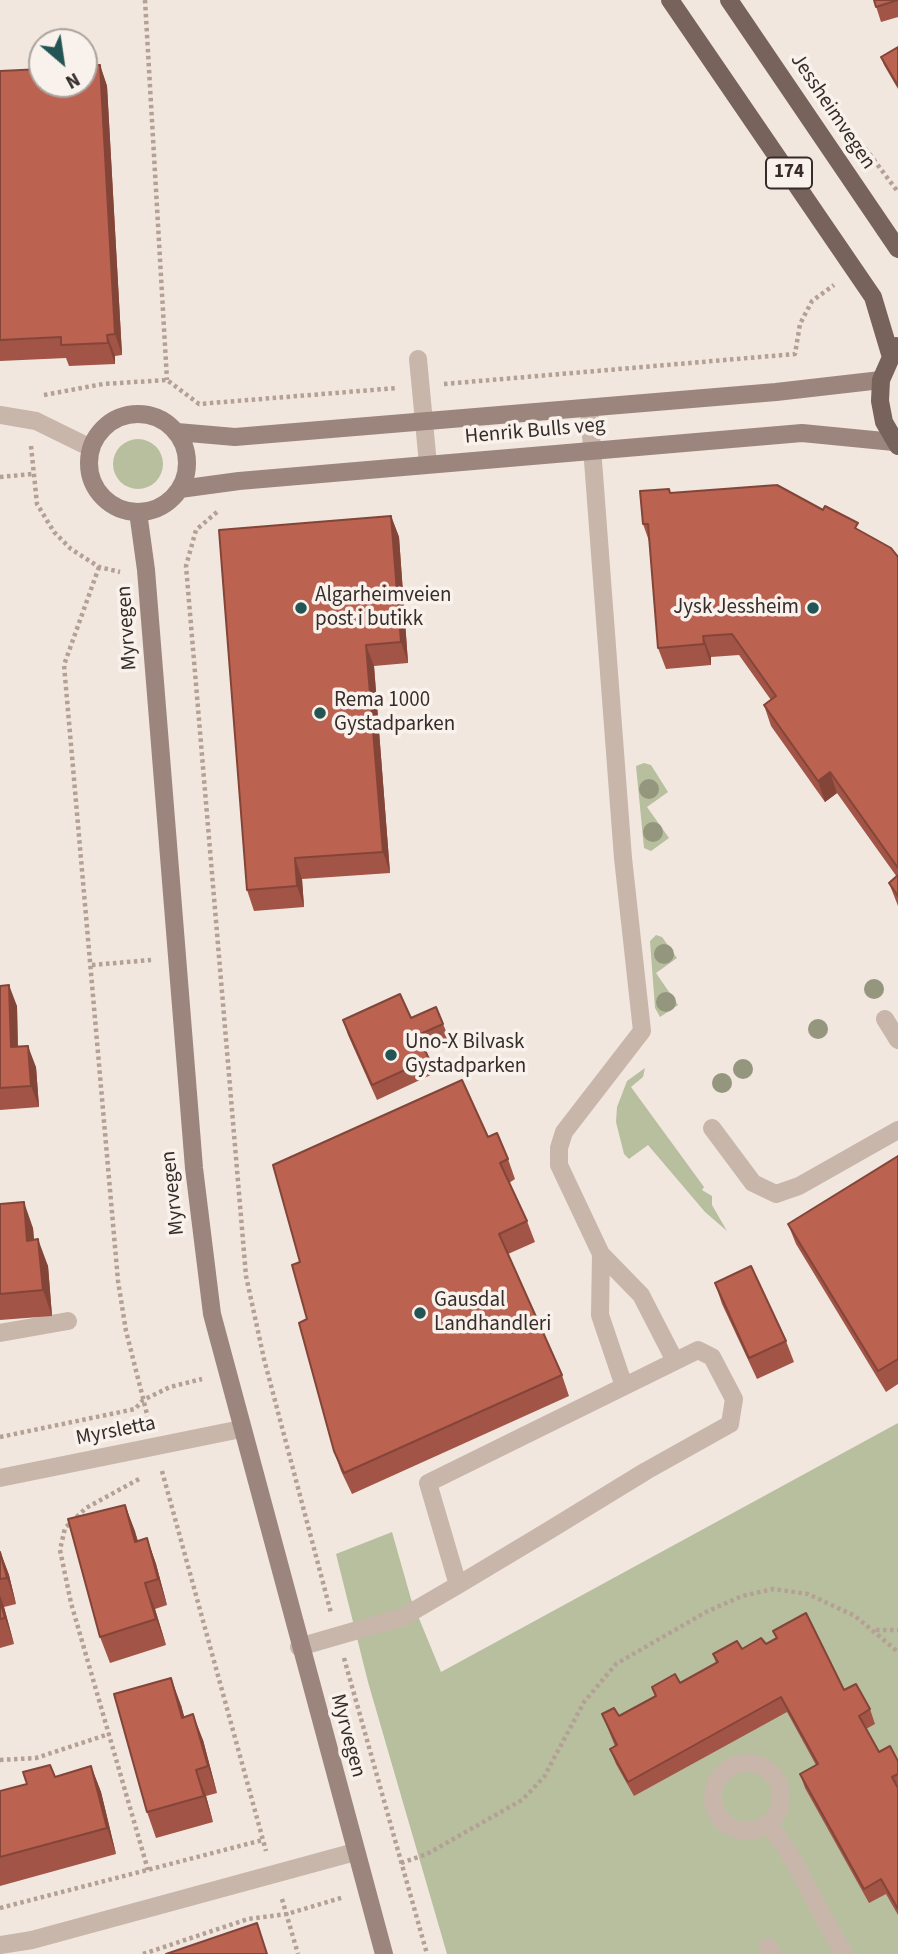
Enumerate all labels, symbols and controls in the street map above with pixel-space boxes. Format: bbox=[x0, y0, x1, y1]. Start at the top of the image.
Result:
north arrow bbox=[28, 28, 98, 98]
street label: Jessheimvegen bbox=[784, 49, 880, 175]
text: N bbox=[60, 65, 85, 95]
road number: 174 bbox=[766, 158, 812, 188]
street label: Henrik Bulls veg bbox=[464, 413, 606, 451]
place label: Algarheimveien post i butikk bbox=[315, 583, 452, 633]
street label: Myrvegen bbox=[112, 585, 144, 671]
place label: Jysk Jessheim bbox=[673, 595, 799, 621]
marker: Algarheimveien post i butikk bbox=[293, 600, 309, 616]
marker: Jysk Jessheim bbox=[805, 600, 821, 616]
place label: Rema 1000 Gystadparken bbox=[334, 688, 455, 738]
marker: Rema 1000 Gystadparken bbox=[312, 705, 328, 721]
place label: Uno-X Bilvask Gystadparken bbox=[405, 1030, 526, 1080]
marker: Uno-X Bilvask Gystadparken bbox=[383, 1047, 399, 1063]
street label: Myrvegen bbox=[157, 1149, 191, 1237]
place label: Gausdal Landhandleri bbox=[434, 1288, 551, 1338]
marker: Gausdal Landhandleri bbox=[412, 1305, 428, 1321]
street label: Myrsletta bbox=[74, 1412, 158, 1452]
street label: Myrvegen bbox=[324, 1692, 370, 1780]

